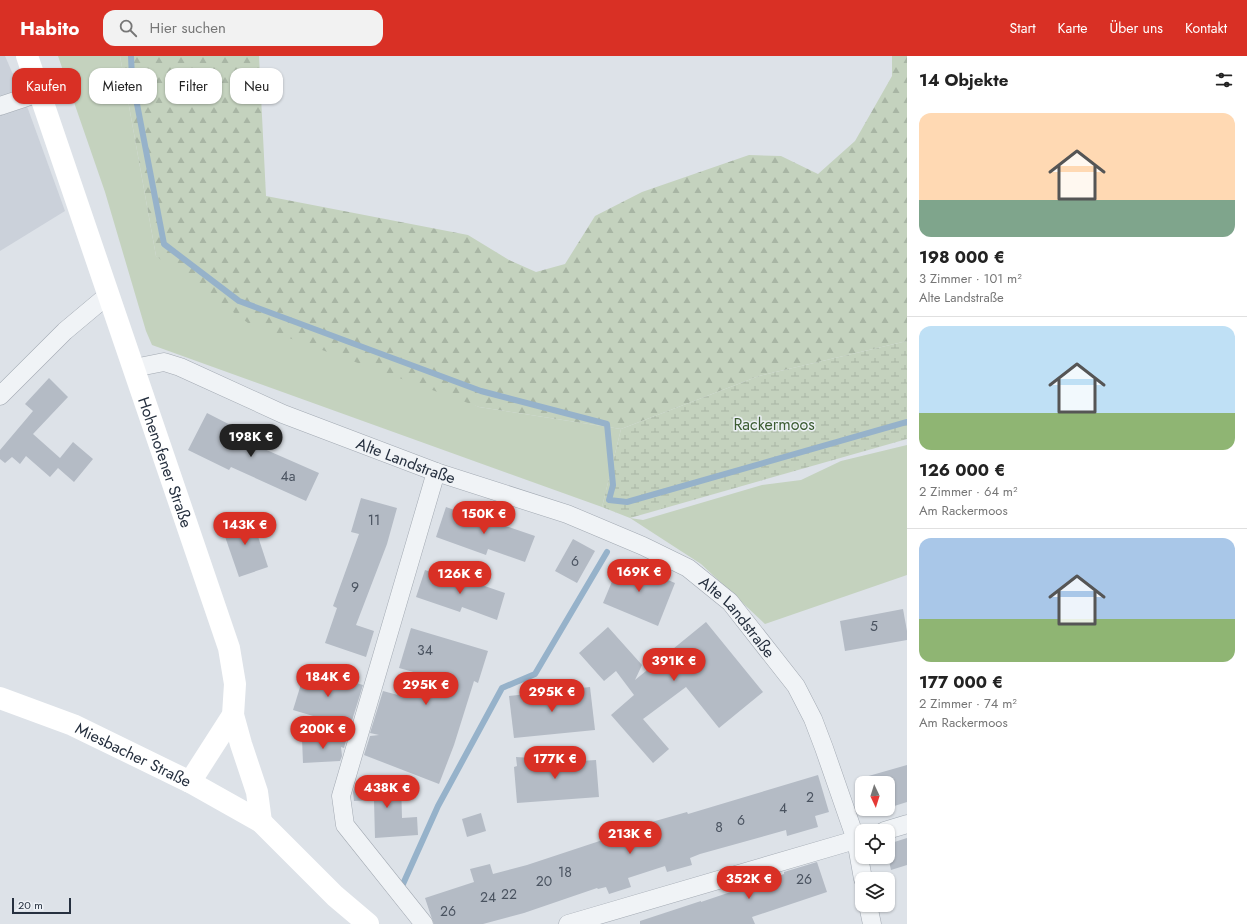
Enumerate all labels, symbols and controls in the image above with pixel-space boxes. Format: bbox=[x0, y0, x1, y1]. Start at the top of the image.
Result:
search box bbox=[103, 10, 383, 46]
text: Habito bbox=[20, 15, 79, 42]
icon: search bbox=[117, 17, 139, 39]
text: Hier suchen bbox=[149, 17, 226, 39]
text: Start bbox=[1010, 18, 1036, 38]
text: Karte bbox=[1058, 18, 1088, 38]
text: Über uns bbox=[1110, 18, 1163, 38]
text: Kontakt bbox=[1185, 18, 1227, 38]
chip: Kaufen bbox=[12, 68, 81, 104]
chip: Mieten bbox=[89, 68, 157, 104]
chip: Filter bbox=[165, 68, 222, 104]
chip: Neu bbox=[230, 68, 283, 104]
text: 14 Objekte bbox=[919, 68, 1008, 92]
icon: filters bbox=[1213, 69, 1235, 91]
icon: home bbox=[1041, 139, 1113, 211]
text: 198 000 € bbox=[919, 245, 1005, 269]
text: 3 Zimmer · 101 m² bbox=[919, 269, 1022, 288]
text: Alte Landstraße bbox=[919, 288, 1004, 307]
icon: home bbox=[1041, 352, 1113, 424]
street label: Hohenofener Straße bbox=[132, 394, 198, 531]
park label: Rackermoos bbox=[733, 413, 815, 436]
pin: 198K € bbox=[218, 424, 284, 458]
text: 198K € bbox=[229, 427, 273, 446]
street label: Alte Landstraße bbox=[353, 432, 458, 490]
text: 126 000 € bbox=[919, 458, 1005, 482]
house number: 4a bbox=[281, 466, 295, 486]
text: 2 Zimmer · 64 m² bbox=[919, 482, 1018, 501]
pin: 150K € bbox=[451, 501, 517, 535]
text: Am Rackermoos bbox=[919, 501, 1008, 520]
text: 150K € bbox=[461, 504, 507, 523]
house number: 11 bbox=[368, 510, 380, 530]
pin: 143K € bbox=[212, 512, 278, 546]
text: 143K € bbox=[222, 515, 268, 534]
house number: 6 bbox=[571, 551, 579, 571]
pin: 169K € bbox=[606, 559, 672, 593]
pin: 126K € bbox=[427, 561, 493, 595]
text: 169K € bbox=[616, 562, 662, 581]
text: 126K € bbox=[437, 564, 483, 583]
icon: home bbox=[1041, 564, 1113, 636]
street label: Alte Landstraße bbox=[694, 570, 781, 663]
house number: 9 bbox=[351, 577, 359, 597]
house number: 5 bbox=[870, 616, 878, 636]
house number: 34 bbox=[417, 640, 433, 660]
pin: 391K € bbox=[641, 648, 707, 682]
text: 391K € bbox=[652, 651, 696, 670]
pin: 184K € bbox=[295, 664, 361, 698]
text: 184K € bbox=[305, 667, 351, 686]
text: 177 000 € bbox=[919, 670, 1003, 694]
pin: 295K € bbox=[393, 672, 459, 706]
text: 295K € bbox=[402, 675, 450, 694]
pin: 295K € bbox=[519, 679, 585, 713]
text: 295K € bbox=[528, 682, 576, 701]
text: 2 Zimmer · 74 m² bbox=[919, 694, 1017, 713]
text: Am Rackermoos bbox=[919, 713, 1008, 732]
pin: 200K € bbox=[290, 716, 356, 750]
street label: Miesbacher Straße bbox=[71, 717, 195, 793]
text: 200K € bbox=[299, 719, 347, 738]
pin: 177K € bbox=[522, 746, 588, 780]
text: 177K € bbox=[533, 749, 577, 768]
pin: 438K € bbox=[354, 775, 420, 809]
north arrow bbox=[855, 776, 895, 816]
map controls bbox=[855, 776, 895, 912]
text: 438K € bbox=[364, 778, 410, 797]
house number: 2 bbox=[806, 787, 814, 807]
house number: 4 bbox=[779, 798, 787, 818]
house number: 6 bbox=[737, 810, 745, 830]
house number: 8 bbox=[715, 817, 723, 837]
pin: 213K € bbox=[597, 821, 663, 855]
text: 213K € bbox=[608, 824, 652, 843]
button: locate bbox=[855, 824, 895, 864]
house number: 18 bbox=[558, 862, 572, 882]
pin: 352K € bbox=[716, 866, 782, 900]
text: 352K € bbox=[726, 869, 772, 888]
house number: 26 bbox=[796, 869, 812, 889]
house number: 20 bbox=[536, 871, 552, 891]
button: layers bbox=[855, 872, 895, 912]
house number: 22 bbox=[501, 884, 517, 904]
house number: 24 bbox=[480, 887, 496, 907]
scale bar bbox=[12, 896, 71, 915]
text: 20 m bbox=[18, 897, 43, 913]
house number: 26 bbox=[440, 901, 456, 921]

